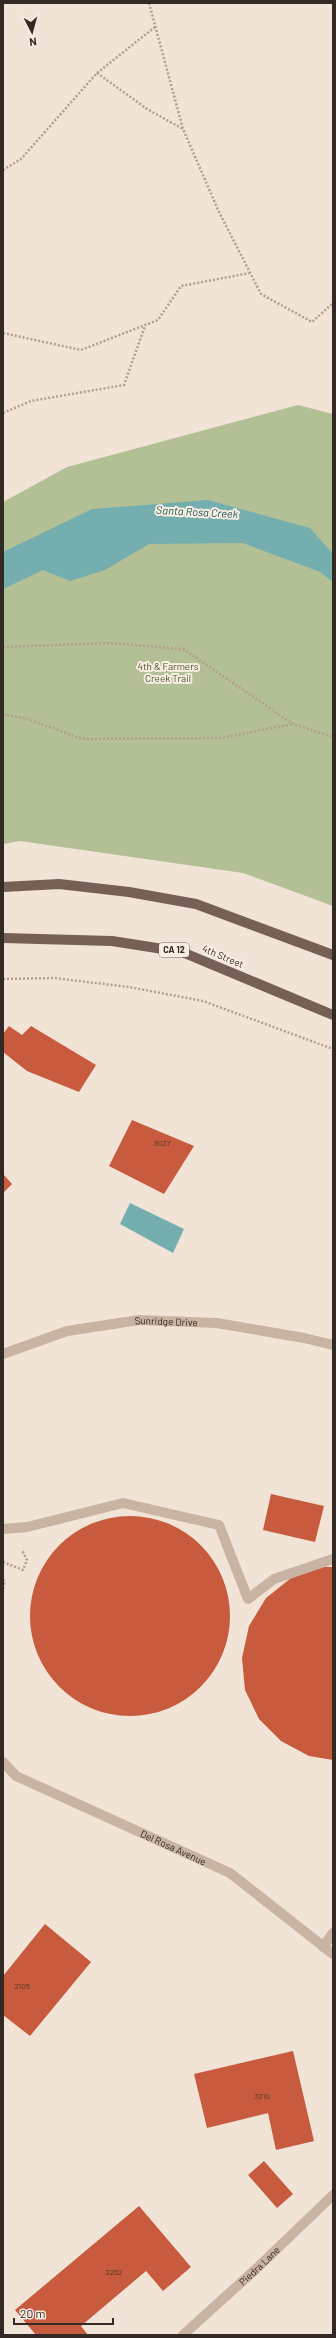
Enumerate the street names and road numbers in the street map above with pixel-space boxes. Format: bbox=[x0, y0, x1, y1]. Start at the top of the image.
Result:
street label: 4th Street bbox=[200, 942, 246, 970]
road number: CA 12 bbox=[159, 943, 189, 957]
street label: Sunridge Drive bbox=[134, 1314, 198, 1328]
street label: Del Rosa Avenue bbox=[139, 1827, 208, 1868]
street label: Piedra Lane bbox=[236, 2244, 282, 2288]

